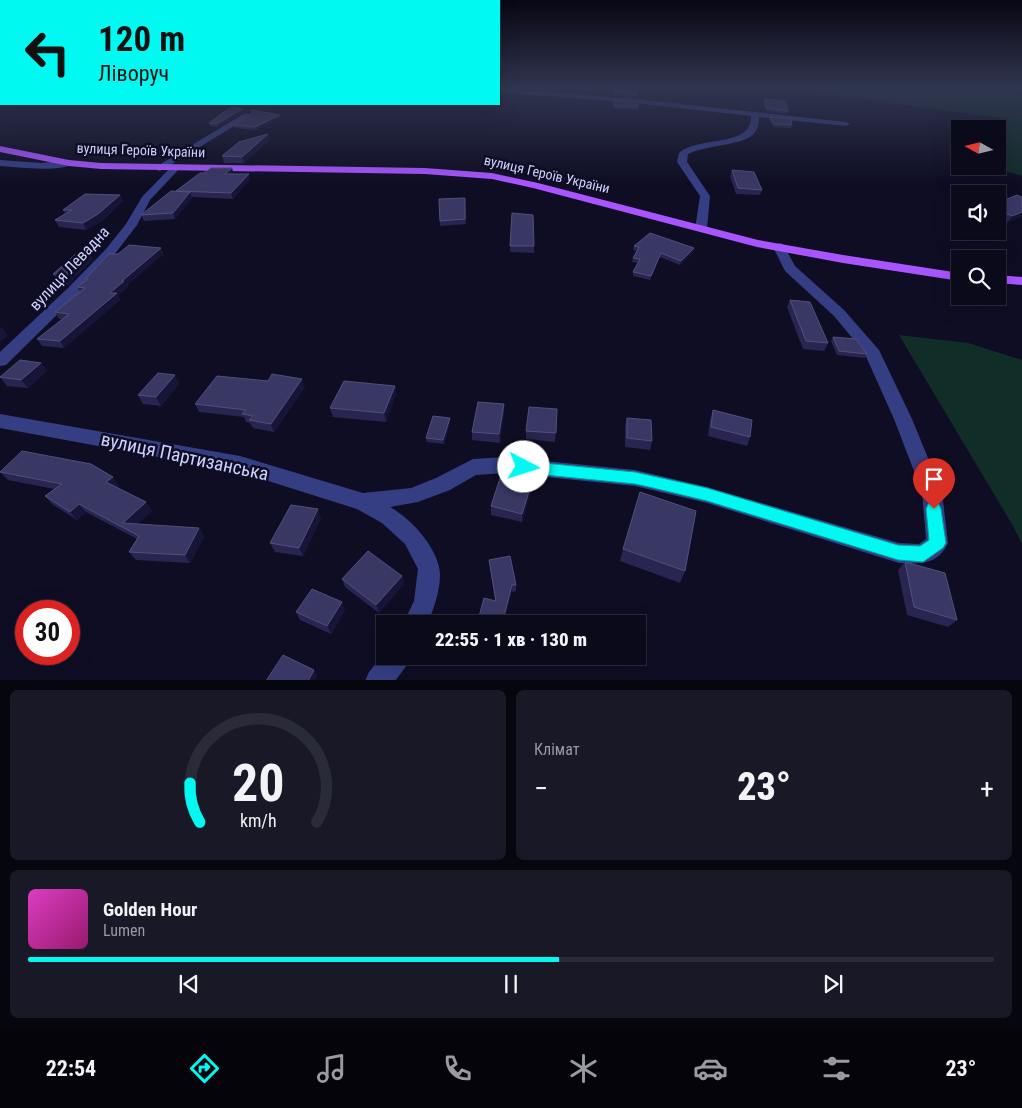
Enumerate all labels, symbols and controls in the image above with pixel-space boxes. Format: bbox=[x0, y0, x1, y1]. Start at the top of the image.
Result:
text: 120 m bbox=[98, 19, 185, 60]
icon: left bbox=[15, 20, 80, 85]
text: Ліворуч bbox=[98, 61, 169, 86]
north arrow bbox=[951, 120, 1006, 175]
map controls bbox=[951, 120, 1006, 305]
street label: вулиця Героїв України bbox=[76, 140, 206, 160]
street label: вулиця Героїв України bbox=[483, 152, 611, 196]
button: sound bbox=[951, 185, 1006, 240]
street label: вулиця Левадна bbox=[26, 222, 113, 314]
button: search bbox=[951, 250, 1006, 305]
street label: вулиця Партизанська bbox=[99, 428, 271, 485]
position arrow bbox=[497, 440, 549, 492]
pin bbox=[913, 458, 955, 509]
icon: arrive bbox=[920, 465, 948, 493]
speed limit sign: 30 bbox=[15, 600, 80, 665]
text: 22:55 · 1 хв · 130 m bbox=[435, 628, 587, 651]
text: Клімат bbox=[534, 740, 579, 759]
text: 20 bbox=[232, 753, 284, 814]
text: 23° bbox=[737, 765, 791, 809]
text: − bbox=[534, 772, 548, 805]
text: + bbox=[980, 772, 994, 805]
text: km/h bbox=[240, 810, 276, 831]
text: Golden Hour bbox=[103, 898, 197, 921]
text: Lumen bbox=[103, 921, 145, 940]
icon: previous bbox=[175, 970, 203, 998]
icon: pause bbox=[497, 970, 525, 998]
icon: next bbox=[819, 970, 847, 998]
icon: directions bbox=[187, 1051, 222, 1086]
icon: music bbox=[314, 1051, 349, 1086]
icon: phone bbox=[440, 1051, 475, 1086]
icon: climate bbox=[566, 1051, 601, 1086]
icon: car bbox=[693, 1051, 728, 1086]
icon: filters bbox=[819, 1051, 854, 1086]
text: 22:54 bbox=[46, 1056, 96, 1081]
text: 23° bbox=[945, 1056, 976, 1081]

